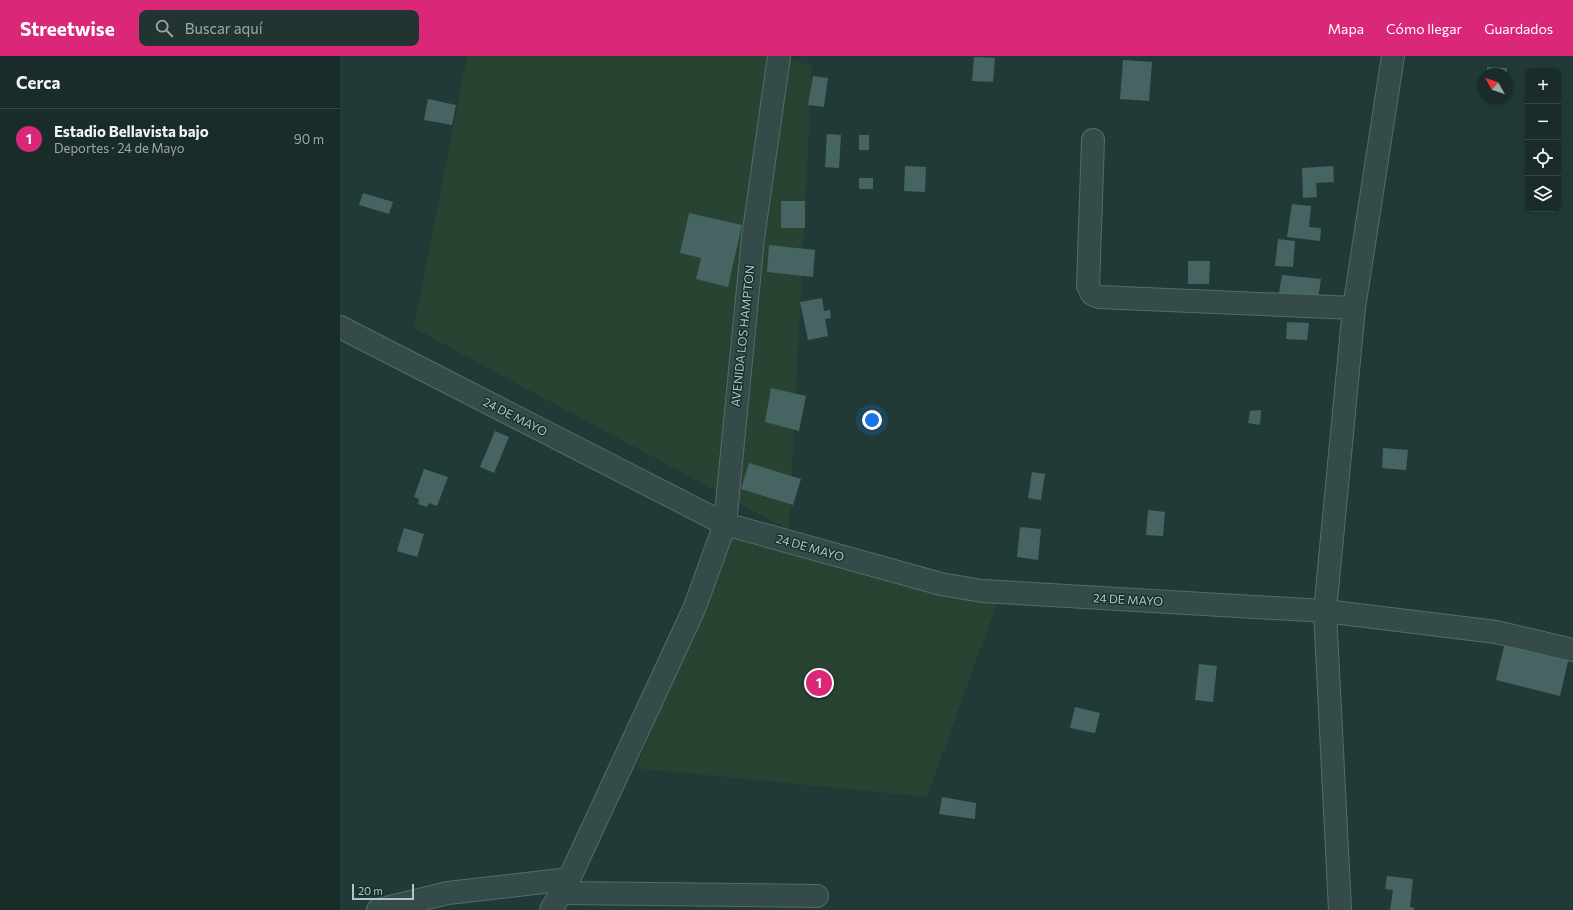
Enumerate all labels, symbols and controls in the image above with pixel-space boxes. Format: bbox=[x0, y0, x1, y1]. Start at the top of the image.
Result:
search box bbox=[139, 10, 419, 46]
text: Streetwise bbox=[20, 17, 115, 40]
icon: search bbox=[153, 17, 175, 39]
text: Buscar aquí bbox=[185, 19, 263, 37]
text: Mapa bbox=[1328, 20, 1364, 37]
text: Cómo llegar bbox=[1386, 20, 1462, 37]
text: Guardados bbox=[1484, 20, 1553, 37]
north arrow bbox=[1477, 68, 1513, 104]
map controls bbox=[1525, 68, 1561, 212]
button: + bbox=[1525, 68, 1561, 104]
text: Cerca bbox=[16, 72, 61, 93]
button: − bbox=[1525, 104, 1561, 140]
text: Estadio Bellavista bajo bbox=[54, 122, 209, 140]
text: 1 bbox=[26, 131, 32, 147]
text: 90 m bbox=[294, 131, 324, 147]
text: Deportes · 24 de Mayo bbox=[54, 140, 185, 156]
button: locate bbox=[1525, 140, 1561, 176]
button: layers bbox=[1525, 176, 1561, 212]
street label: AVENIDA LOS HAMPTON bbox=[728, 264, 756, 407]
street label: 24 DE MAYO bbox=[481, 394, 550, 438]
your location bbox=[862, 410, 882, 430]
street label: 24 DE MAYO bbox=[775, 531, 846, 563]
street label: 24 DE MAYO bbox=[1093, 590, 1164, 608]
pin: 1 bbox=[806, 668, 832, 698]
scale bar bbox=[352, 882, 414, 901]
text: 20 m bbox=[358, 884, 383, 897]

